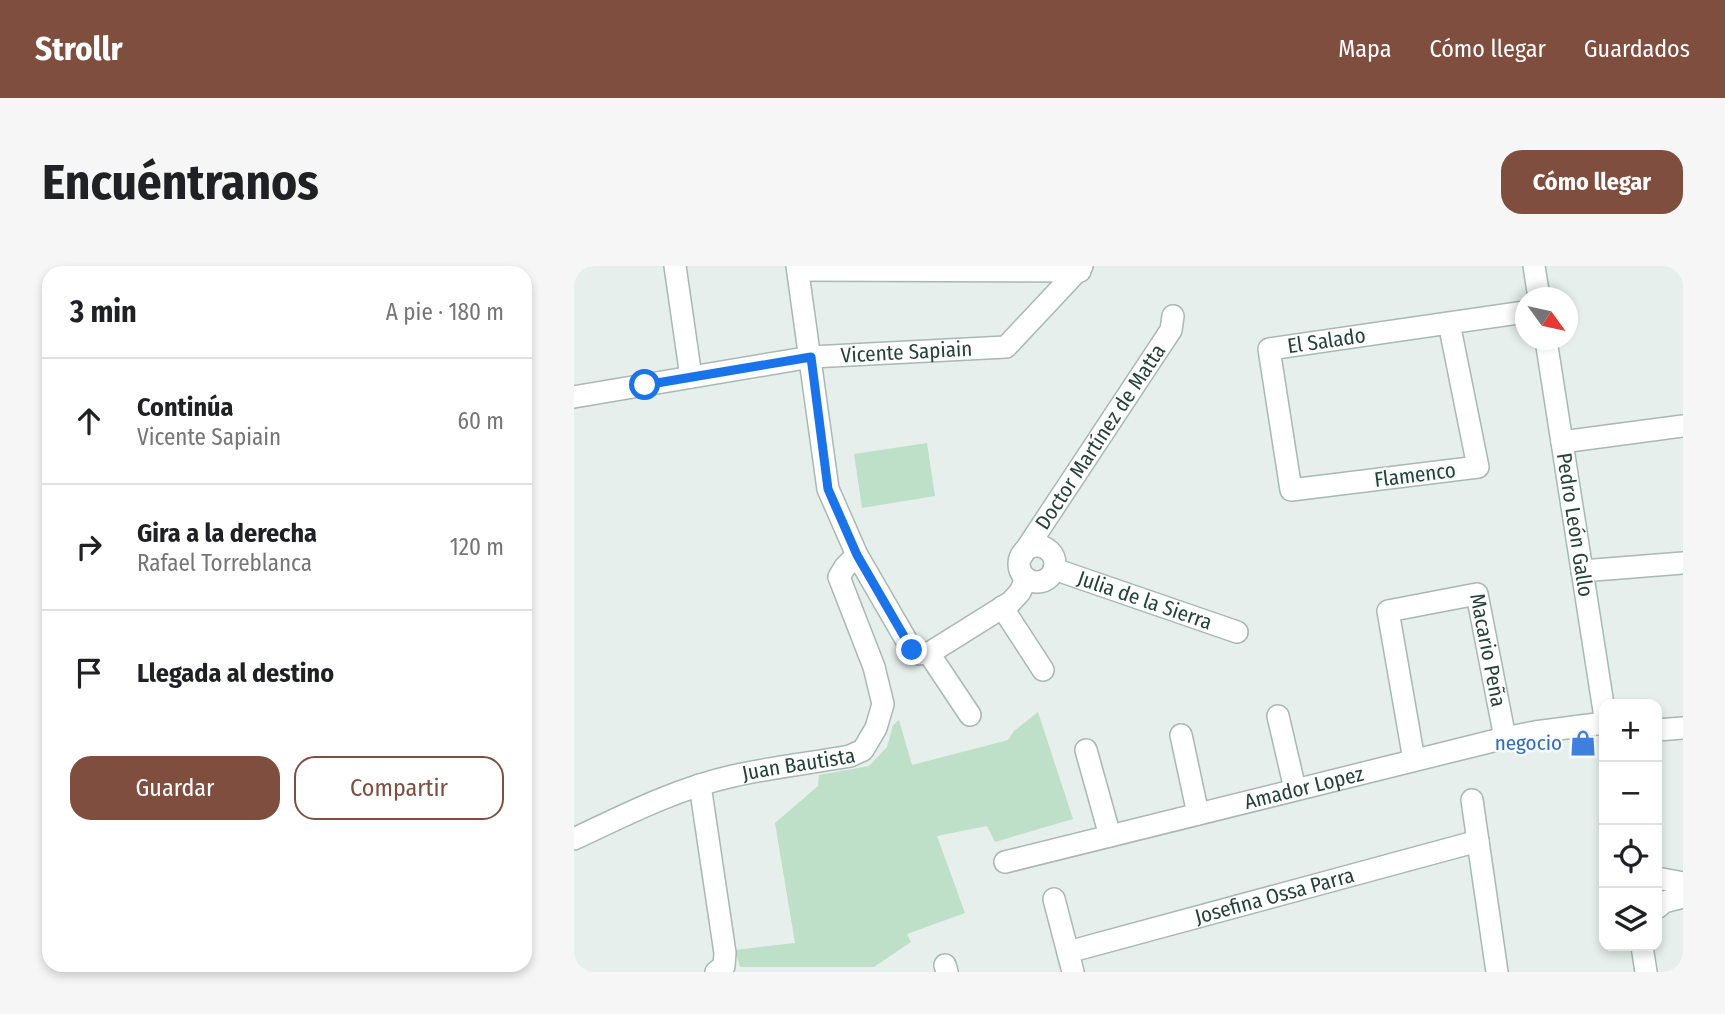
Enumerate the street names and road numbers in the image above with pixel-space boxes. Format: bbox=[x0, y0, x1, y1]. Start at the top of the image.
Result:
street label: El Salado bbox=[1286, 322, 1367, 359]
street label: Vicente Sapiain bbox=[840, 336, 973, 368]
street label: Doctor Martínez de Matta bbox=[1030, 339, 1171, 535]
street label: Pedro León Gallo bbox=[1551, 451, 1599, 598]
street label: Flamenco bbox=[1373, 457, 1457, 493]
street label: Julia de la Sierra bbox=[1074, 565, 1215, 635]
street label: Macario Peña bbox=[1464, 591, 1512, 709]
street label: Juan Bautista bbox=[740, 742, 857, 787]
street label: Amador Lopez bbox=[1242, 761, 1366, 815]
street label: Josefina Ossa Parra bbox=[1192, 862, 1357, 930]

